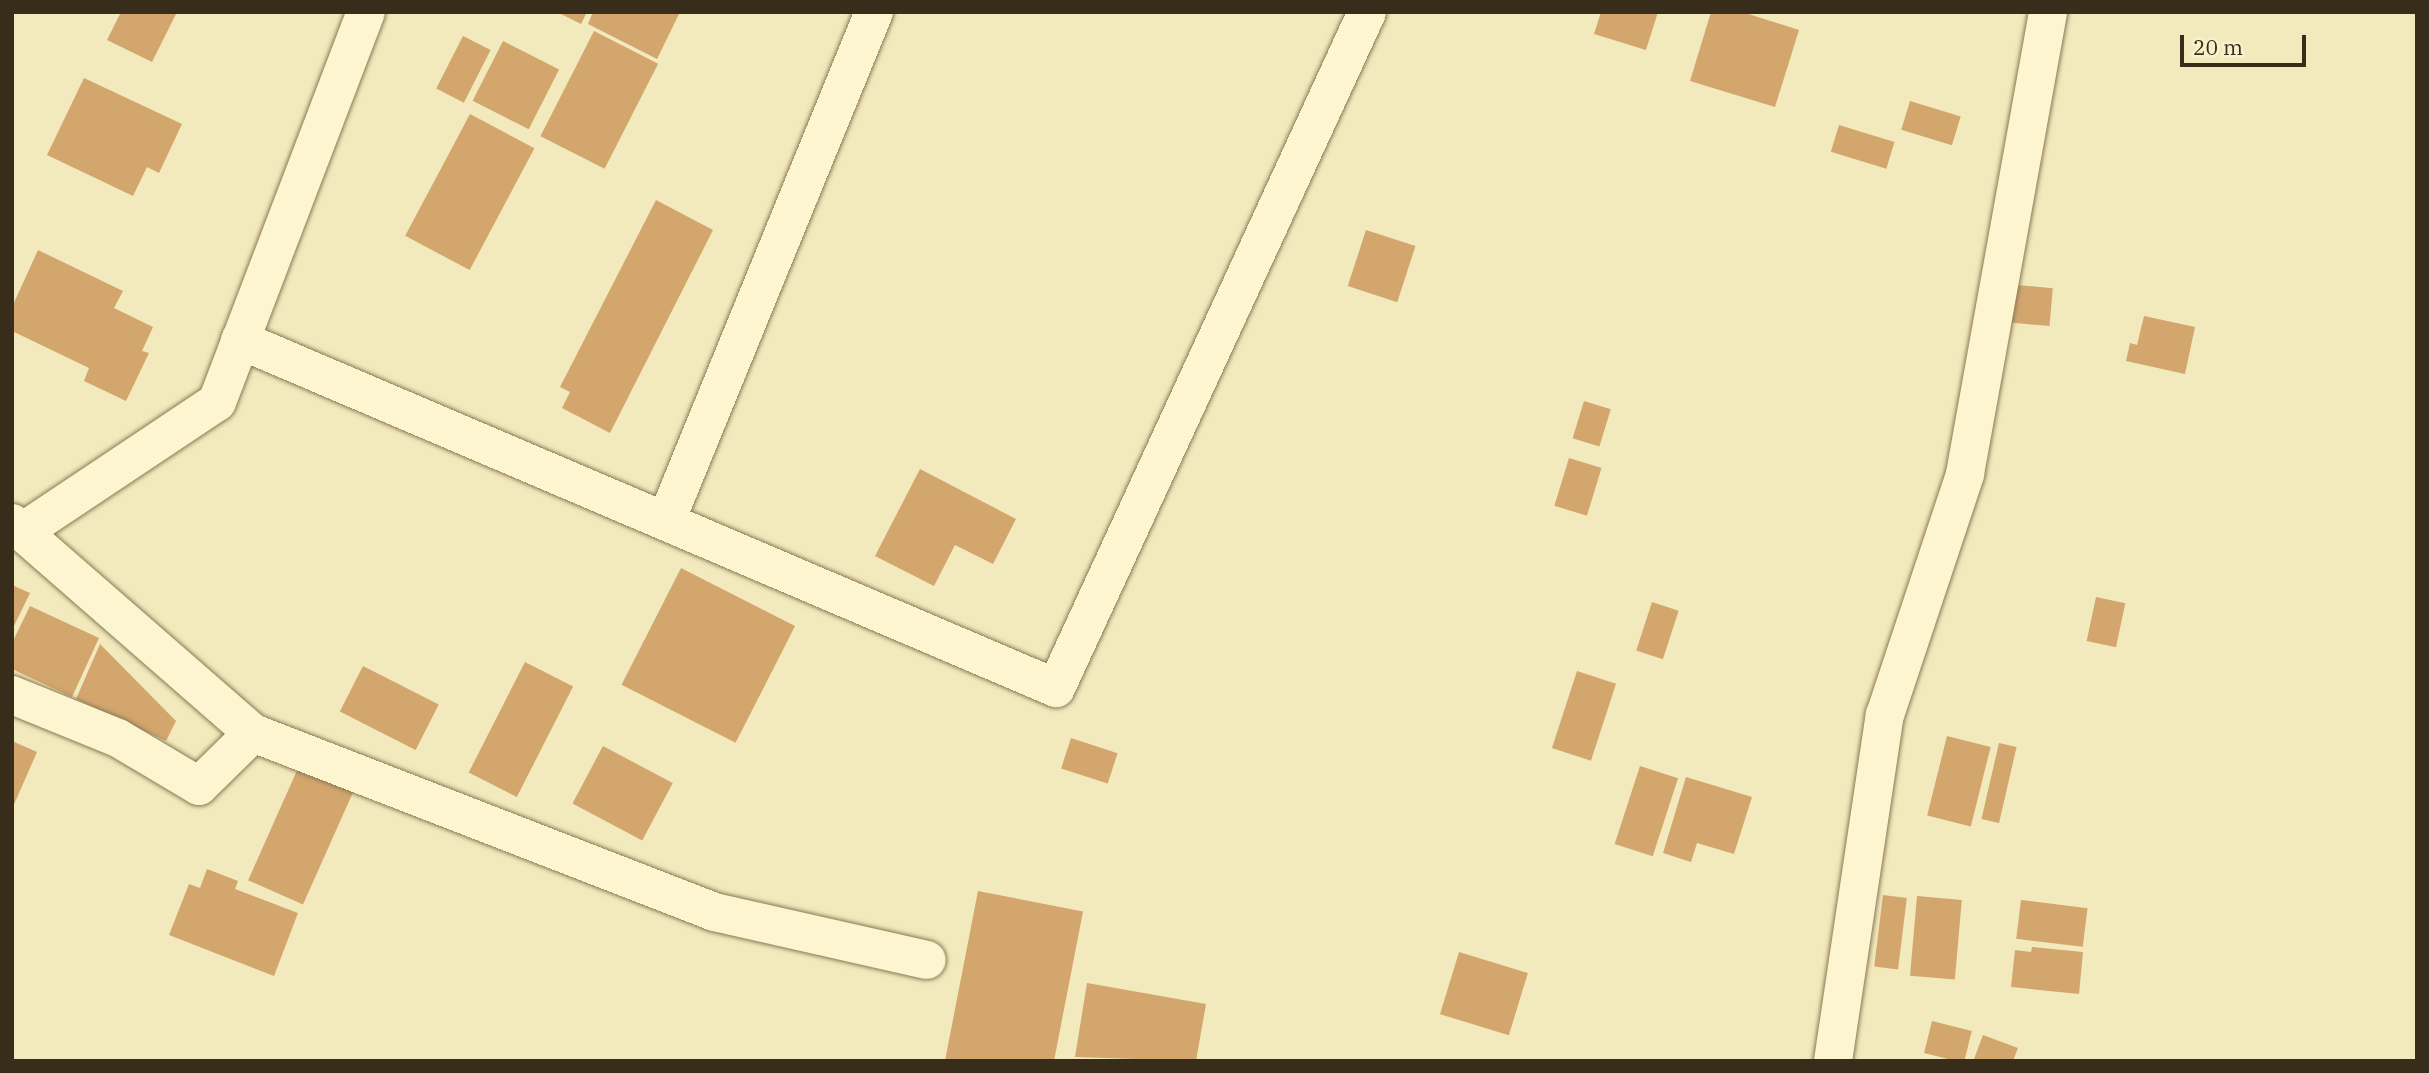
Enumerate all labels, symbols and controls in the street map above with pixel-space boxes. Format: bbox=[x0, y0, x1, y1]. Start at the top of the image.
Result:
scale bar bbox=[2184, 21, 2310, 65]
text: 20 m bbox=[2193, 33, 2243, 61]

